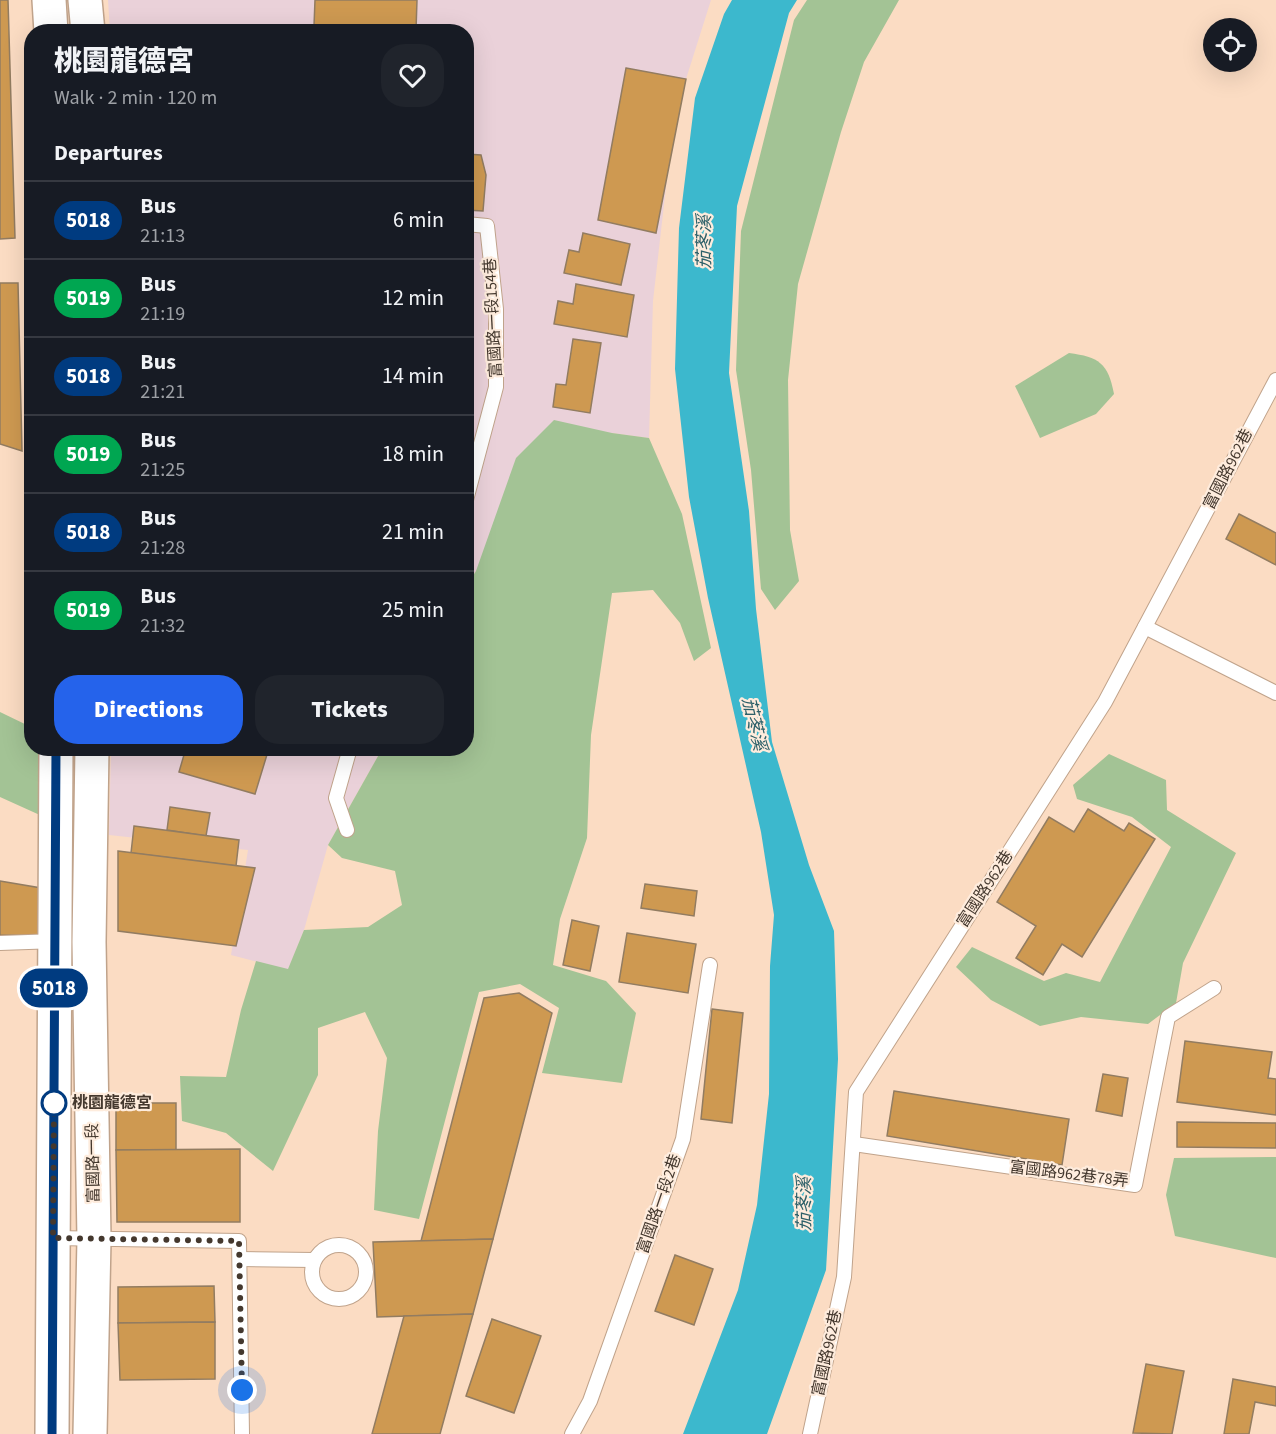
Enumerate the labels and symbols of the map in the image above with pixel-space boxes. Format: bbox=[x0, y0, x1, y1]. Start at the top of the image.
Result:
water label: 茄苳溪 bbox=[692, 212, 717, 269]
street label: 富國路一段154巷 bbox=[479, 258, 507, 378]
street label: 富國路962巷 bbox=[1198, 425, 1258, 513]
water label: 茄苳溪 bbox=[736, 695, 773, 756]
street label: 富國路962巷 bbox=[952, 846, 1018, 932]
line badge: 5018 bbox=[12, 968, 96, 1008]
marker: 桃園龍德宮 bbox=[41, 1090, 67, 1116]
place label: 桃園龍德宮 bbox=[72, 1092, 152, 1114]
street label: 富國路一段 bbox=[81, 1123, 105, 1203]
street label: 富國路一段2巷 bbox=[632, 1151, 686, 1257]
street label: 富國路962巷78弄 bbox=[1008, 1156, 1130, 1192]
water label: 茄苳溪 bbox=[792, 1174, 817, 1231]
street label: 富國路962巷 bbox=[807, 1308, 847, 1398]
your location bbox=[227, 1375, 257, 1405]

